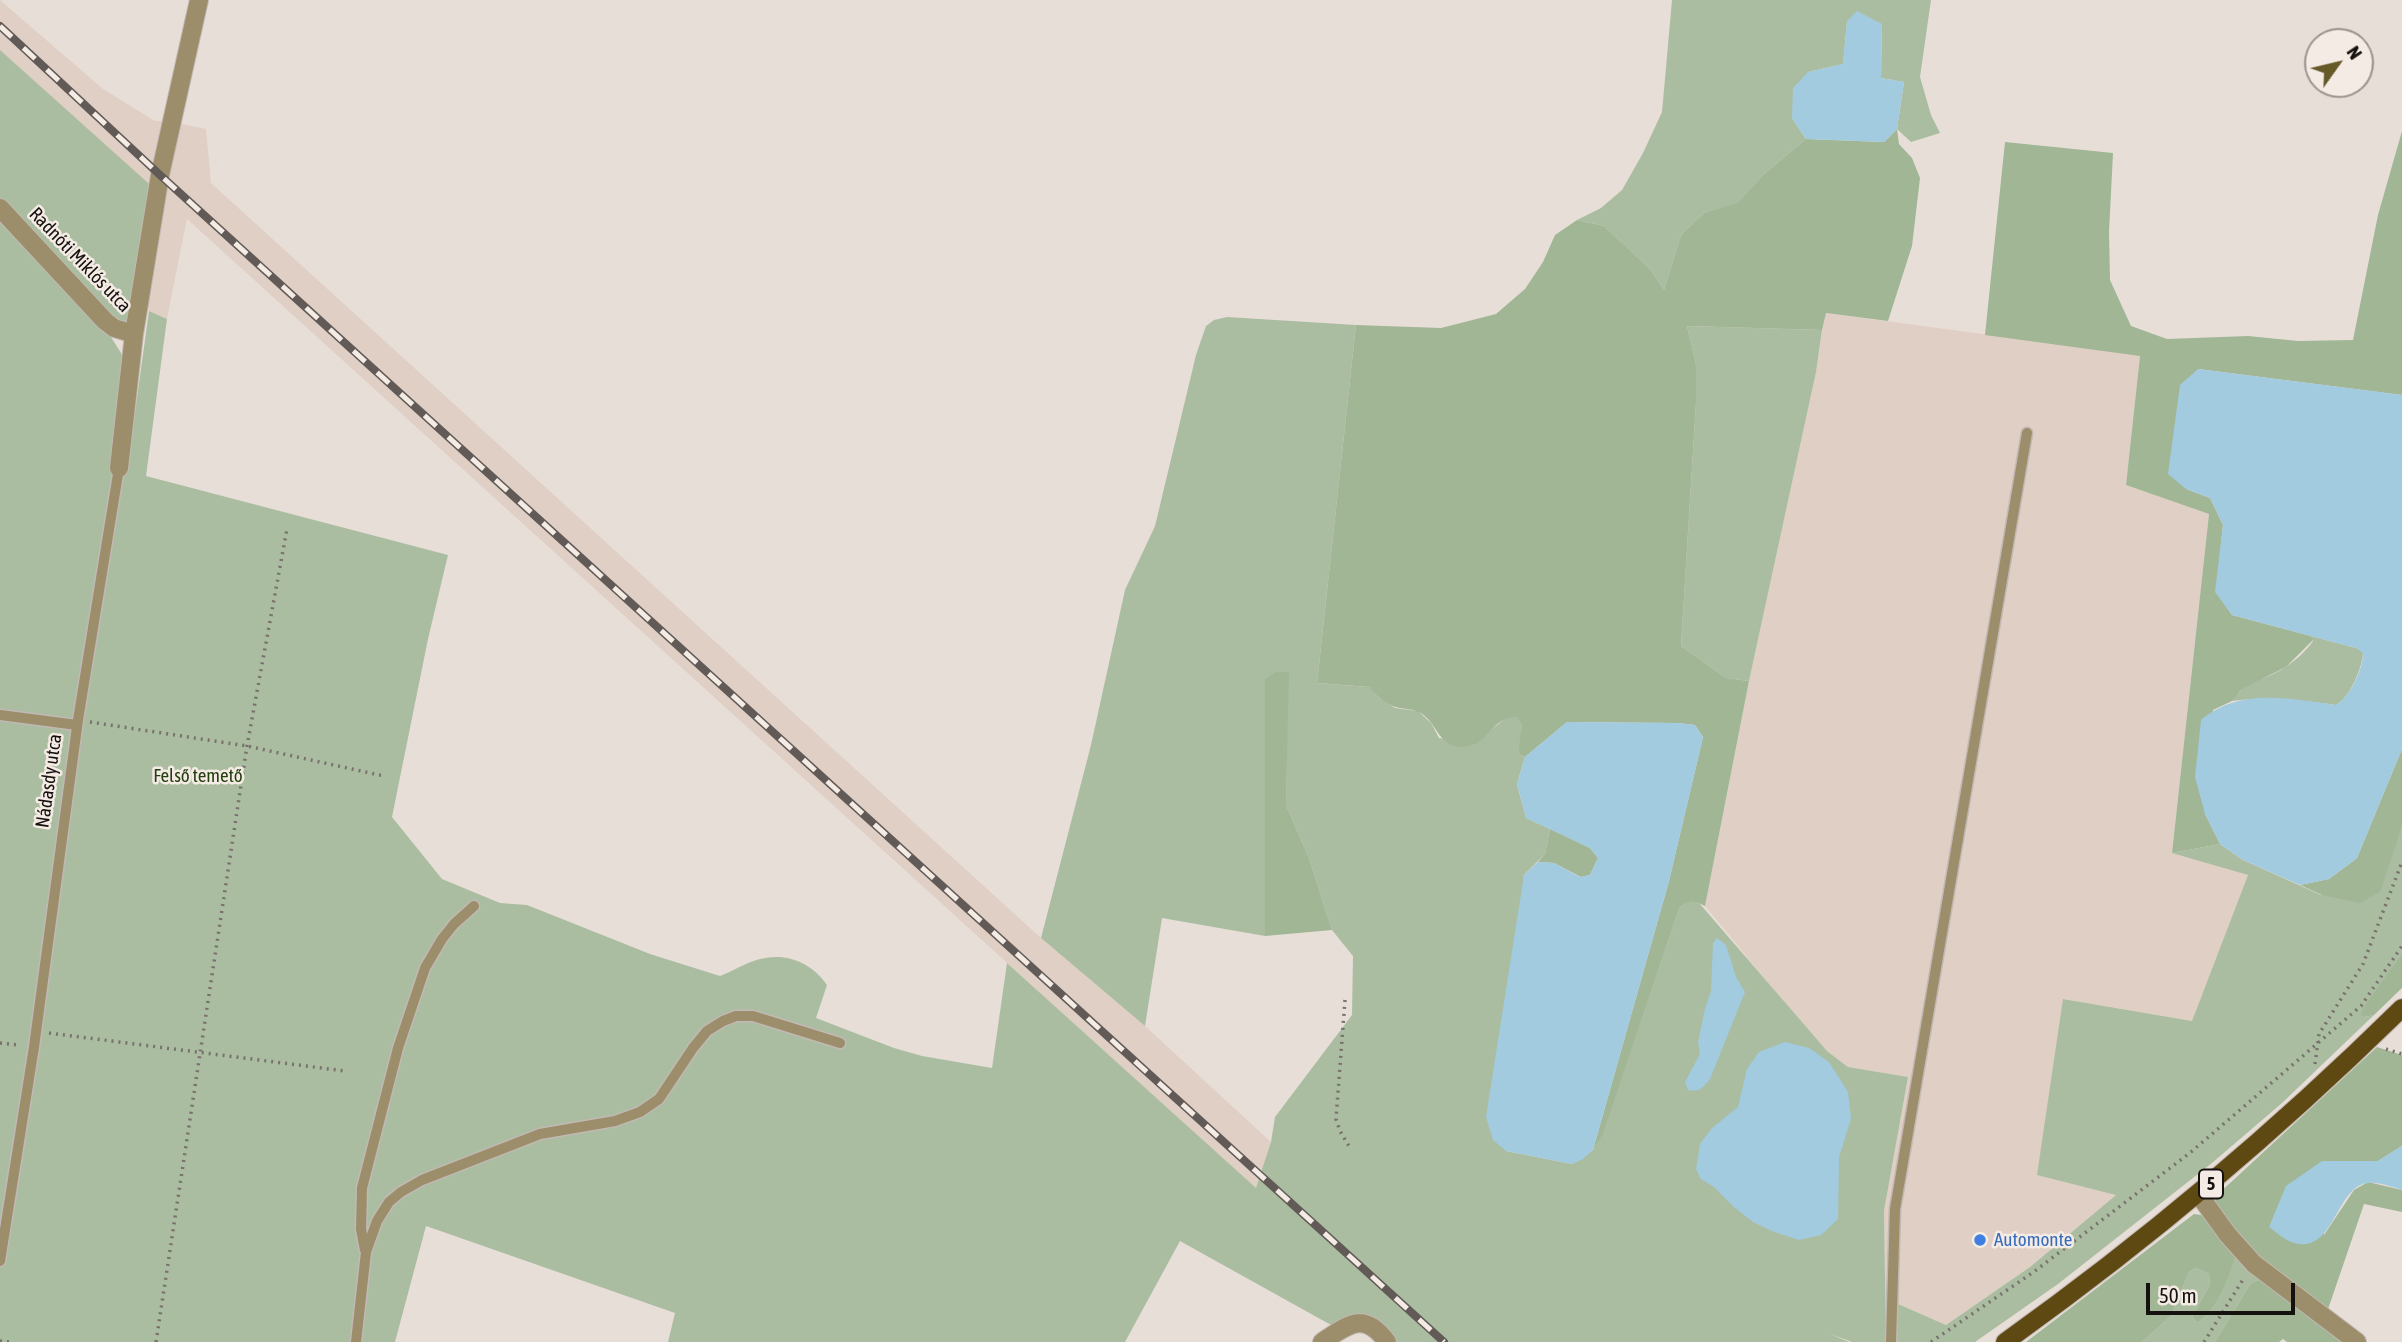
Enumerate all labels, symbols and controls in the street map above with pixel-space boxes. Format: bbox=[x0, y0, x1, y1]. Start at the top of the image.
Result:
north arrow bbox=[2304, 28, 2374, 98]
text: N bbox=[2342, 42, 2367, 63]
street label: Radnóti Miklós utca bbox=[24, 203, 136, 317]
street label: Nádasdy utca bbox=[31, 733, 67, 829]
park label: Felső temető bbox=[153, 765, 243, 787]
road number: 5 bbox=[2199, 1170, 2223, 1198]
place label: Automonte bbox=[1994, 1229, 2072, 1251]
marker: Automonte bbox=[1972, 1232, 1988, 1248]
scale bar bbox=[2150, 1268, 2299, 1312]
text: 50 m bbox=[2159, 1283, 2197, 1307]

